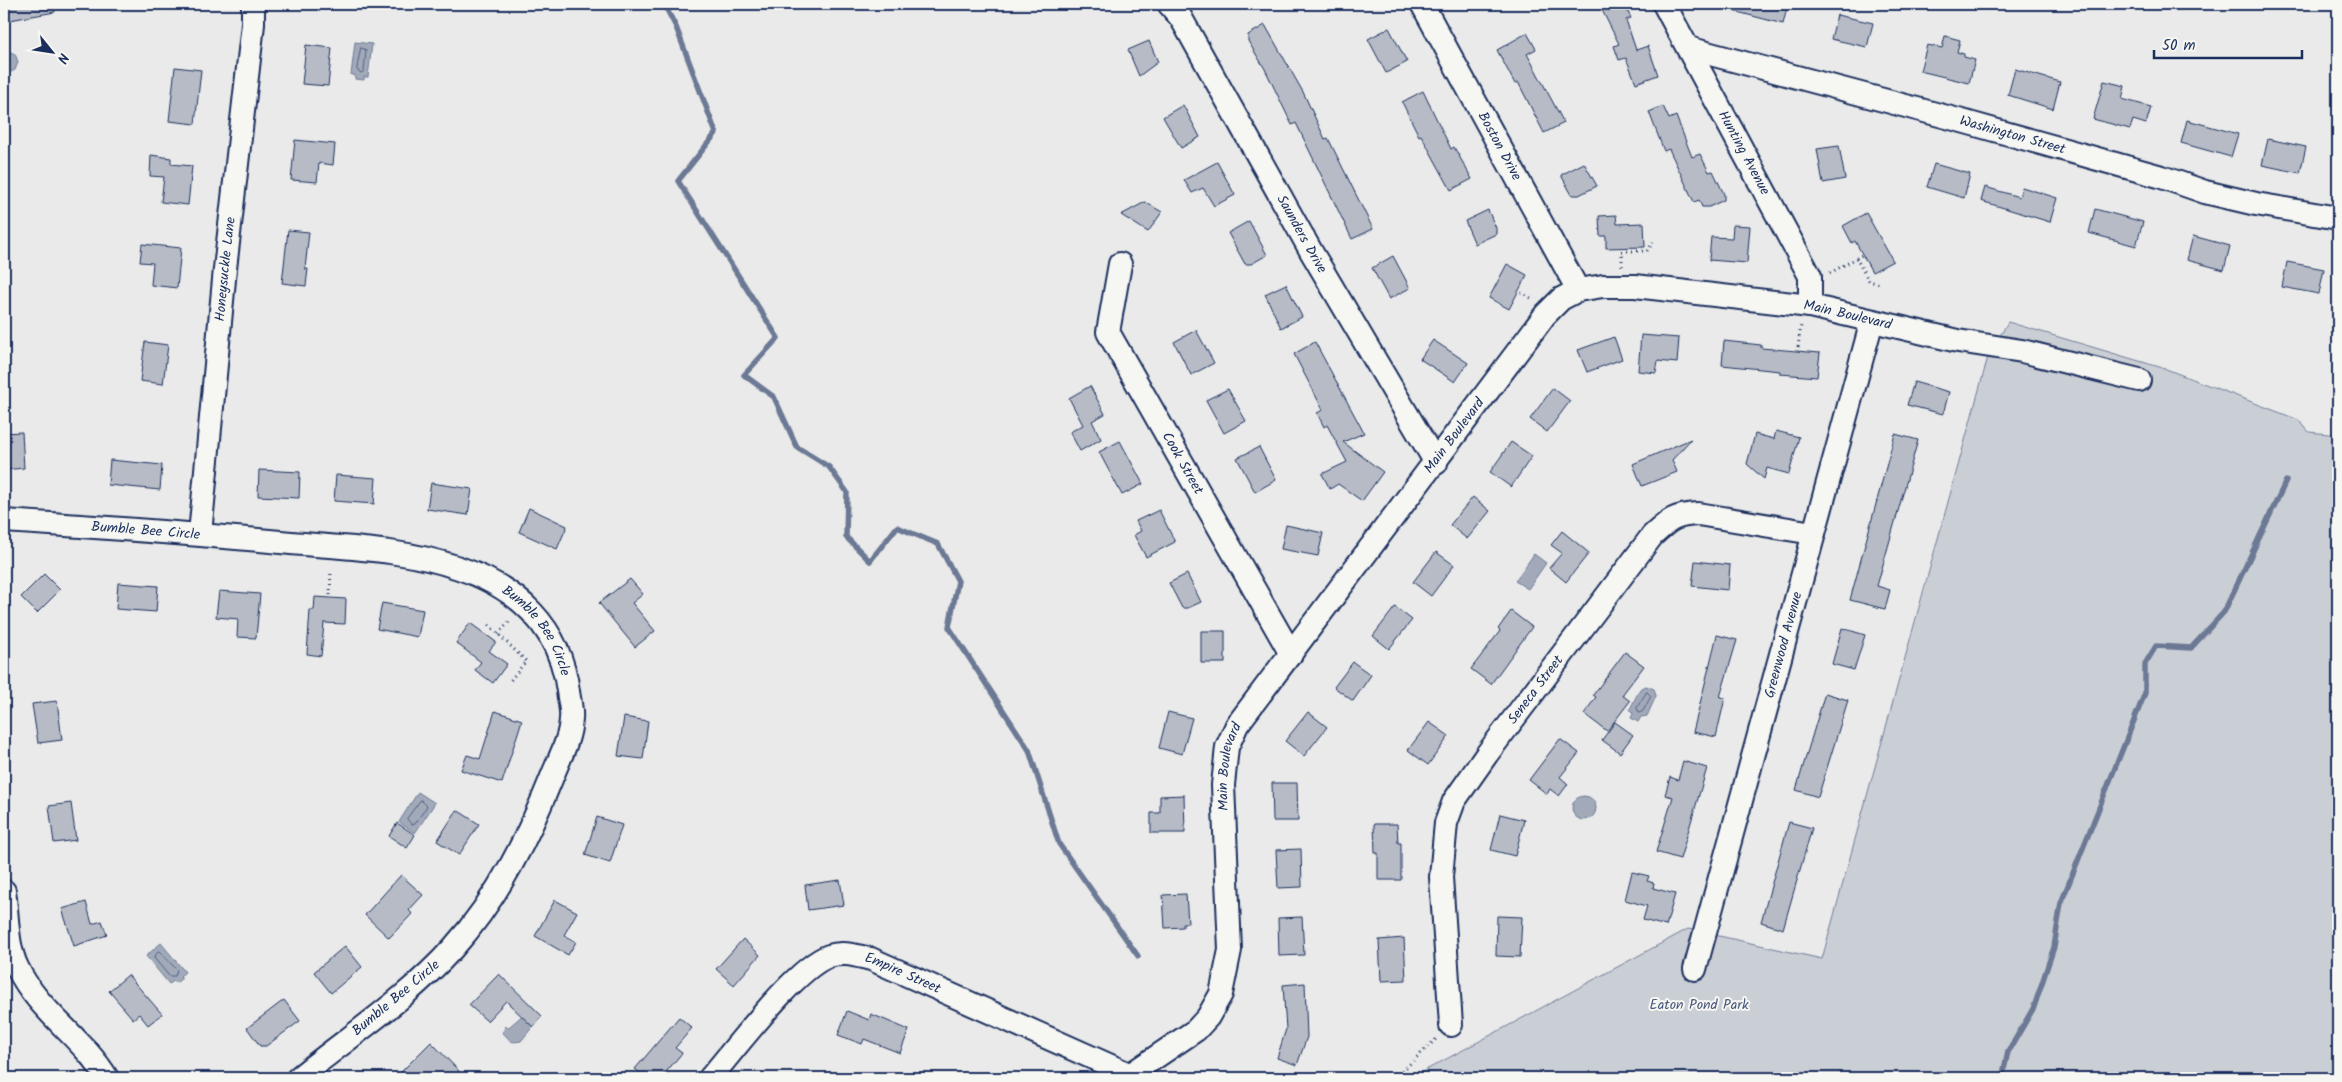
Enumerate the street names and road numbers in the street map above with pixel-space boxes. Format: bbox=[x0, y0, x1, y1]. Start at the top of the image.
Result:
street label: Hunting Avenue bbox=[1712, 107, 1776, 200]
street label: Boston Drive bbox=[1472, 108, 1528, 185]
street label: Washington Street bbox=[1957, 110, 2068, 161]
street label: Saunders Drive bbox=[1271, 191, 1333, 278]
street label: Honeysuckle Lane bbox=[209, 215, 242, 322]
street label: Main Boulevard bbox=[1802, 294, 1895, 336]
street label: Main Boulevard bbox=[1418, 392, 1491, 478]
street label: Cook Street bbox=[1156, 428, 1209, 499]
street label: Bumble Bee Circle bbox=[91, 516, 202, 546]
street label: Bumble Bee Circle bbox=[497, 580, 576, 679]
street label: Greenwood Avenue bbox=[1759, 589, 1809, 700]
street label: Seneca Street bbox=[1502, 650, 1569, 729]
street label: Main Boulevard bbox=[1212, 718, 1248, 811]
street label: Empire Street bbox=[863, 947, 945, 1000]
street label: Bumble Bee Circle bbox=[347, 954, 445, 1041]

